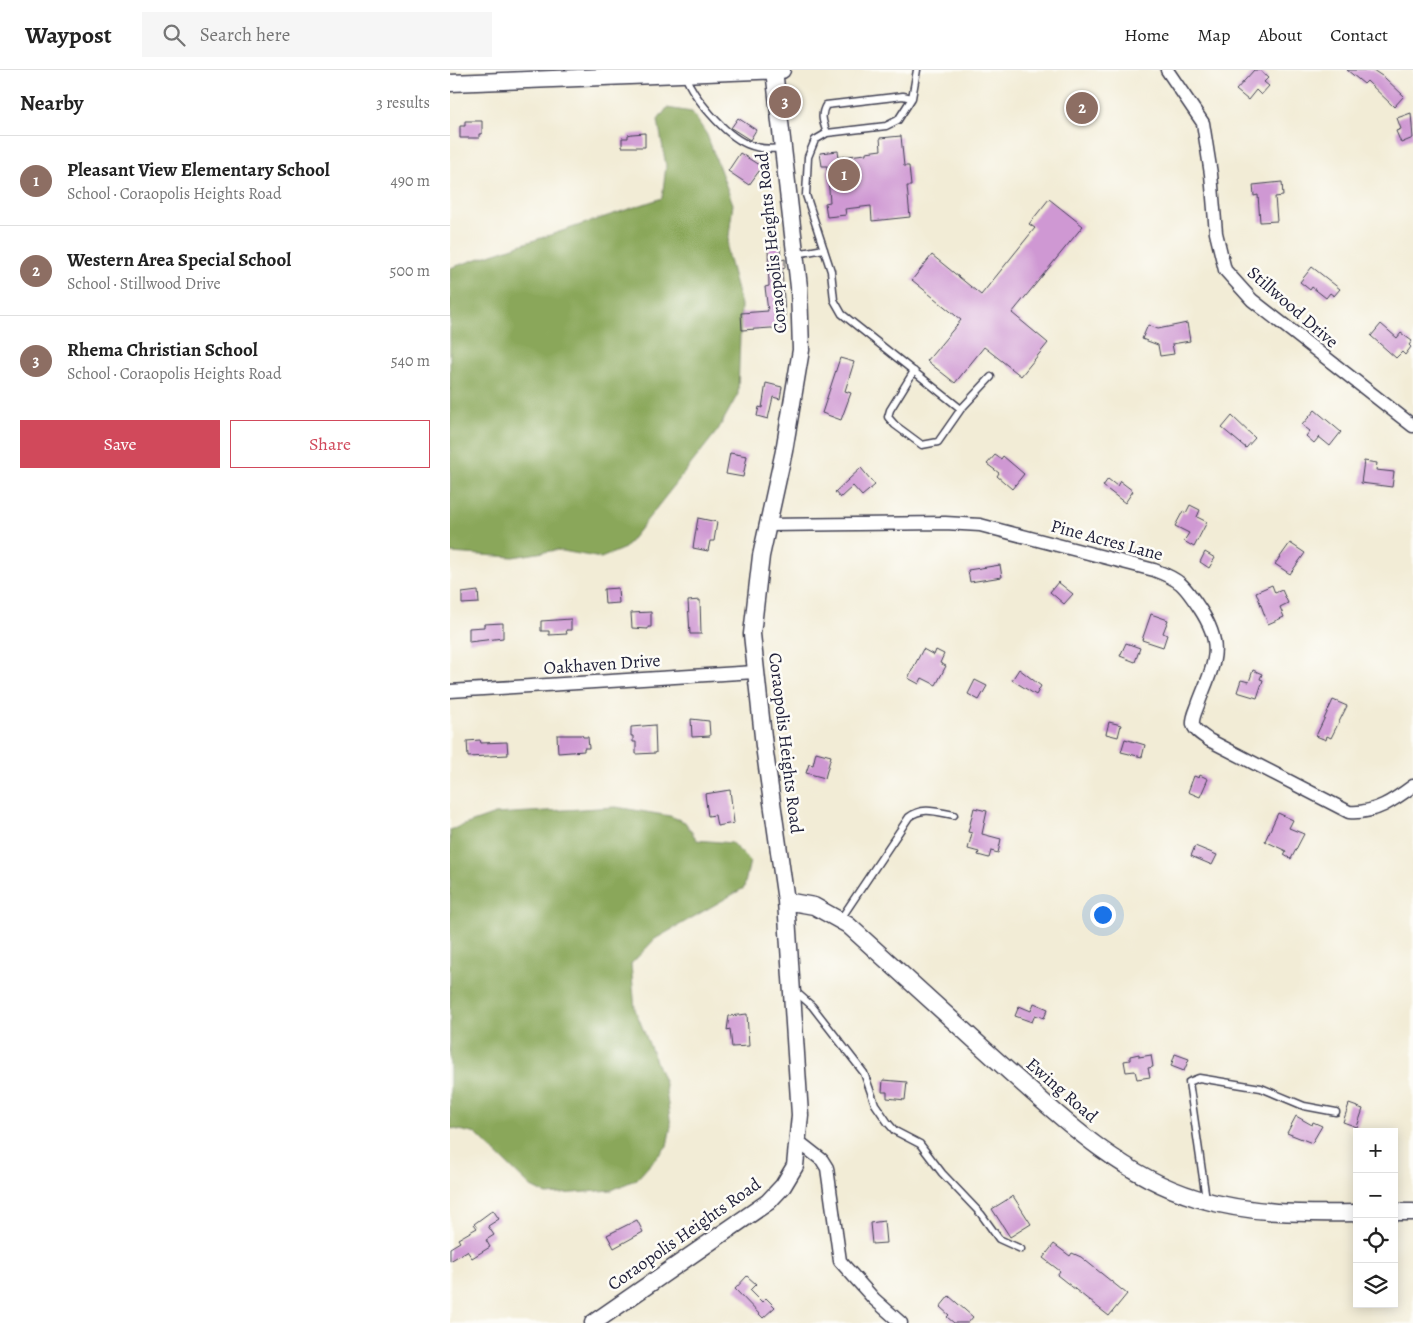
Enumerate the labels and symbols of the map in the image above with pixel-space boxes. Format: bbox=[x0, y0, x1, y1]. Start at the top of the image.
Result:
pin: 3 bbox=[769, 83, 801, 121]
pin: 2 bbox=[1066, 89, 1098, 127]
street label: Coraopolis Heights Road bbox=[750, 151, 792, 335]
pin: 1 bbox=[828, 156, 860, 194]
street label: Stillwood Drive bbox=[1242, 261, 1344, 353]
street label: Pine Acres Lane bbox=[1048, 514, 1166, 566]
street label: Oakhaven Drive bbox=[543, 648, 661, 680]
street label: Coraopolis Heights Road bbox=[763, 651, 809, 835]
your location bbox=[1090, 902, 1116, 928]
street label: Ewing Road bbox=[1021, 1052, 1103, 1128]
street label: Coraopolis Heights Road bbox=[603, 1172, 766, 1296]

